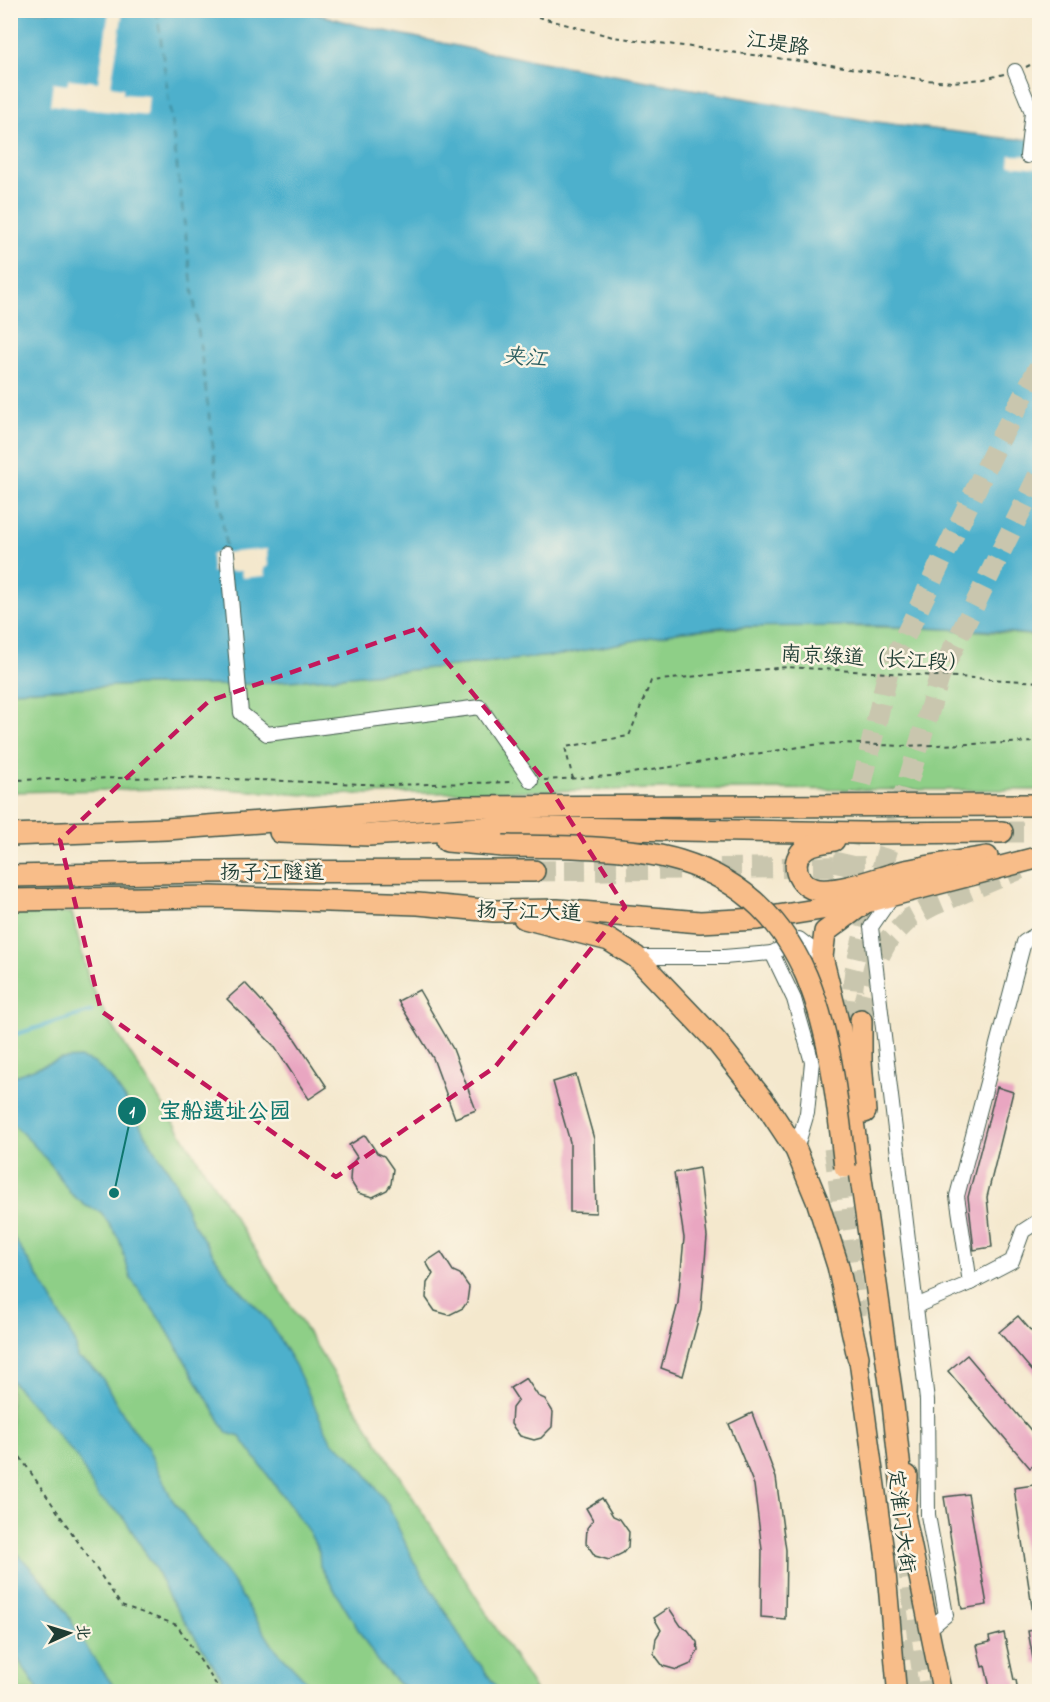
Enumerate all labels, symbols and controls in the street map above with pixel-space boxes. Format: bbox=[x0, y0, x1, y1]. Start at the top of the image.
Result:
street label: 江堤路 bbox=[744, 26, 811, 64]
water label: 夹江 bbox=[501, 341, 549, 377]
street label: 南京绿道（长江段） bbox=[780, 640, 970, 680]
street label: 扬子江隧道 bbox=[220, 859, 325, 889]
street label: 扬子江大道 bbox=[476, 896, 582, 930]
callout: 宝船遗址公园 bbox=[117, 1091, 303, 1131]
text: 宝船遗址公园 bbox=[159, 1097, 291, 1129]
text: 1 bbox=[129, 1100, 135, 1126]
street label: 定淮门大街 bbox=[879, 1467, 921, 1575]
north arrow bbox=[39, 1603, 99, 1663]
text: 北 bbox=[69, 1623, 94, 1641]

